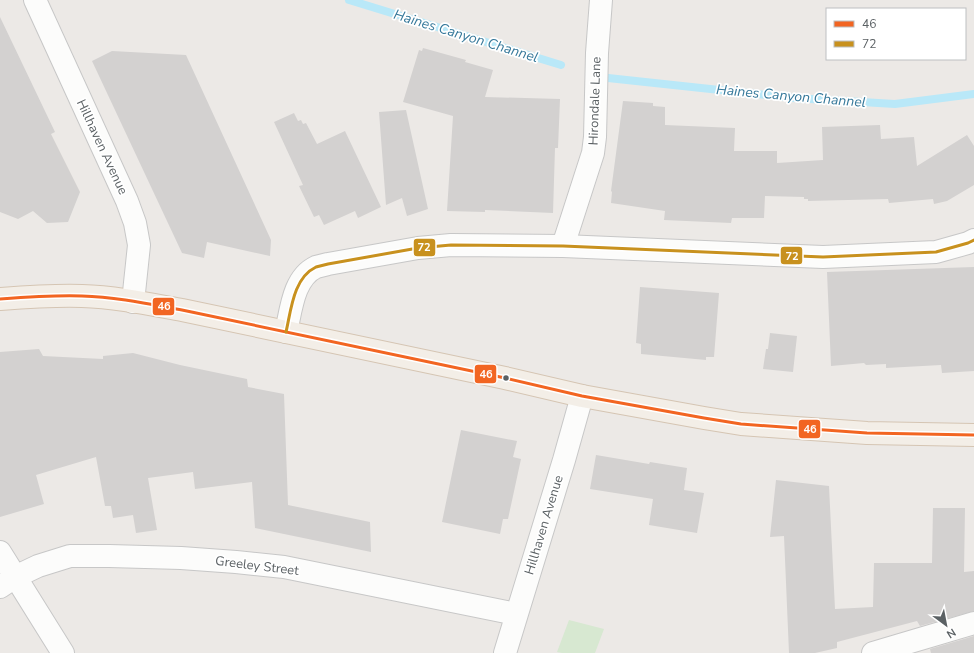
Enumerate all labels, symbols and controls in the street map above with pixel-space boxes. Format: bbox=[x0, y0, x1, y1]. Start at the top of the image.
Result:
water label: Haines Canyon Channel bbox=[391, 5, 541, 67]
legend bbox=[826, 8, 966, 60]
text: 46 bbox=[862, 16, 876, 32]
text: 72 bbox=[862, 36, 876, 52]
street label: Hirondale Lane bbox=[584, 56, 606, 146]
water label: Haines Canyon Channel bbox=[715, 80, 867, 112]
street label: Hillhaven Avenue bbox=[72, 96, 132, 198]
line badge: 72 bbox=[413, 238, 436, 257]
text: 72 bbox=[417, 240, 431, 255]
line badge: 72 bbox=[780, 246, 803, 265]
text: 72 bbox=[785, 249, 799, 264]
line badge: 46 bbox=[152, 297, 175, 316]
text: 46 bbox=[157, 299, 171, 314]
line badge: 46 bbox=[474, 364, 497, 384]
text: 46 bbox=[479, 367, 493, 382]
unlabelled marker bbox=[501, 373, 511, 383]
line badge: 46 bbox=[798, 419, 821, 439]
text: 46 bbox=[803, 422, 817, 437]
street label: Hillhaven Avenue bbox=[520, 473, 568, 577]
street label: Greeley Street bbox=[214, 552, 300, 580]
north arrow bbox=[926, 605, 966, 645]
text: N bbox=[944, 625, 959, 642]

